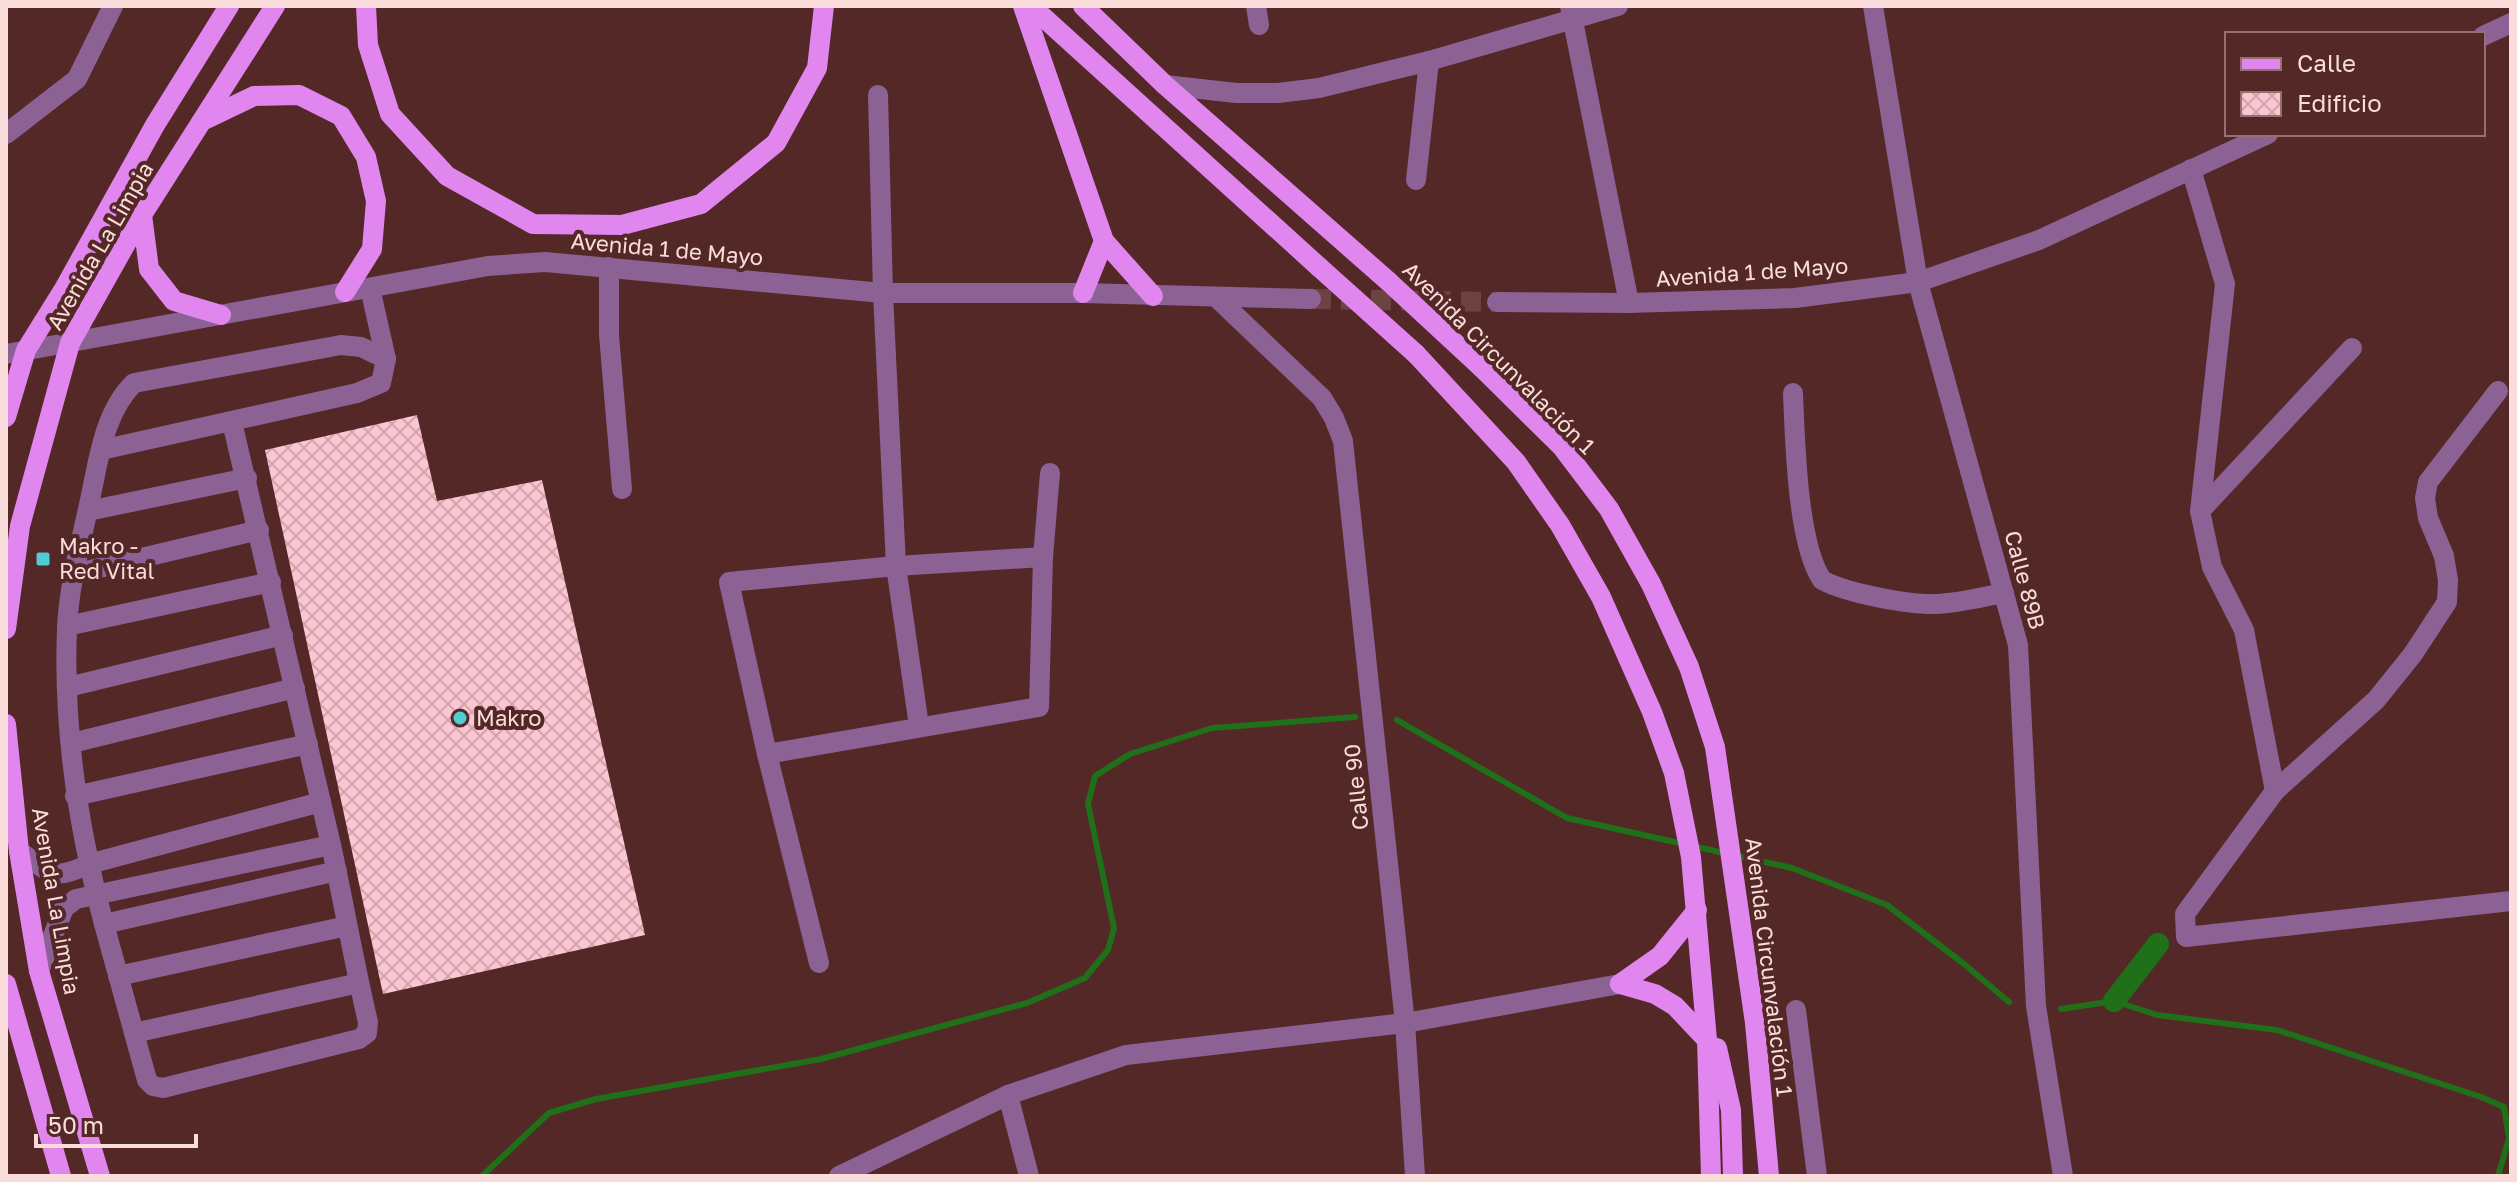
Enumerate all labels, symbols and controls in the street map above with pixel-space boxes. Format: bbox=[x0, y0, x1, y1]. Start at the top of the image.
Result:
legend bbox=[2225, 32, 2485, 136]
text: Calle bbox=[2297, 48, 2356, 77]
text: Edificio bbox=[2297, 88, 2382, 117]
street label: Avenida La Limpia bbox=[41, 157, 159, 335]
street label: Avenida 1 de Mayo bbox=[570, 227, 764, 270]
street label: Avenida 1 de Mayo bbox=[1655, 251, 1849, 292]
street label: Avenida Circunvalación 1 bbox=[1398, 256, 1601, 460]
street label: Calle 89B bbox=[1999, 528, 2052, 632]
place label: Makro - Red Vital bbox=[59, 532, 154, 584]
marker: Makro - Red Vital bbox=[34, 550, 52, 568]
place label: Makro bbox=[476, 704, 541, 731]
marker: Makro bbox=[451, 709, 469, 727]
street label: Calle 90 bbox=[1338, 743, 1373, 831]
street label: Avenida La Limpia bbox=[27, 805, 86, 997]
street label: Avenida Circunvalación 1 bbox=[1740, 836, 1799, 1098]
scale bar bbox=[36, 1098, 196, 1148]
text: 50 m bbox=[48, 1110, 104, 1139]

